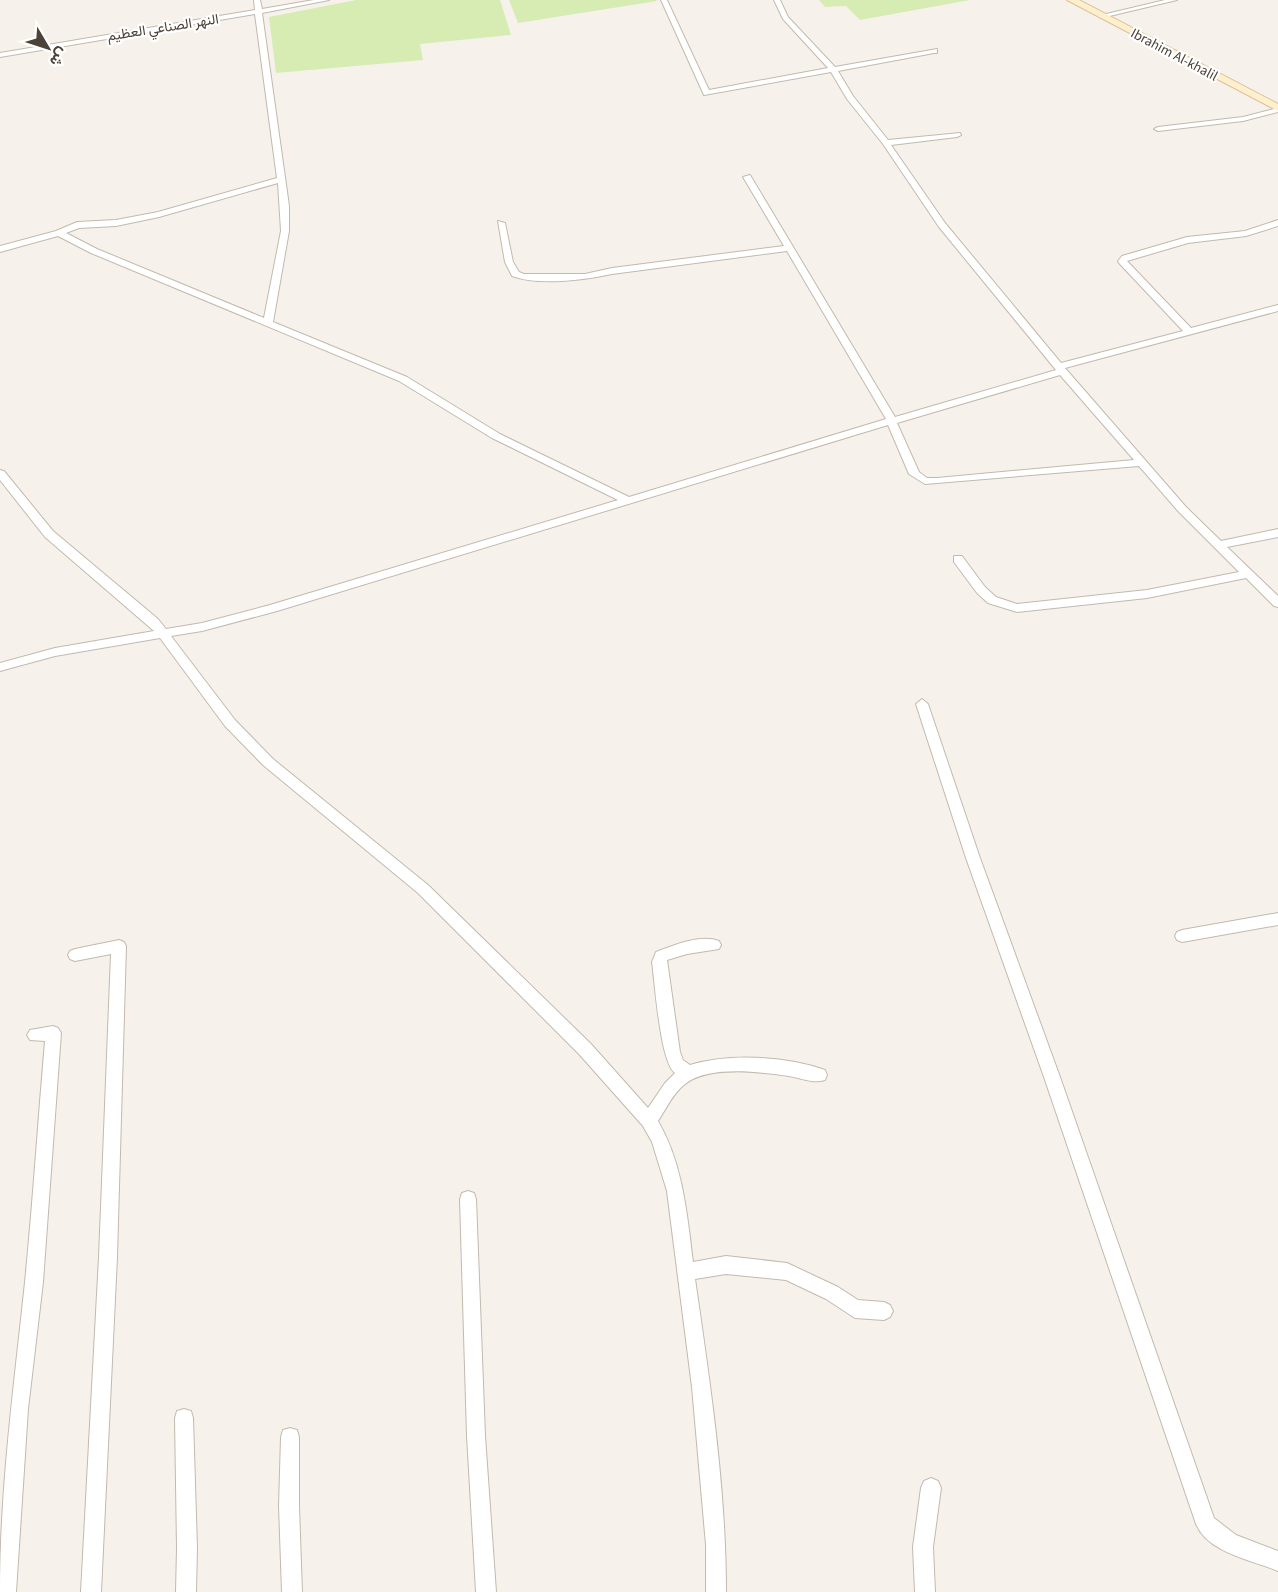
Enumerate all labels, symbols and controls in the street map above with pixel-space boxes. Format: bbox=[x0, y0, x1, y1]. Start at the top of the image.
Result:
street label: النهر الصناعي العظيم bbox=[106, 9, 220, 48]
north arrow bbox=[18, 18, 78, 78]
street label: Ibrahim Al-khalil bbox=[1127, 24, 1222, 87]
text: ش bbox=[44, 42, 73, 71]

